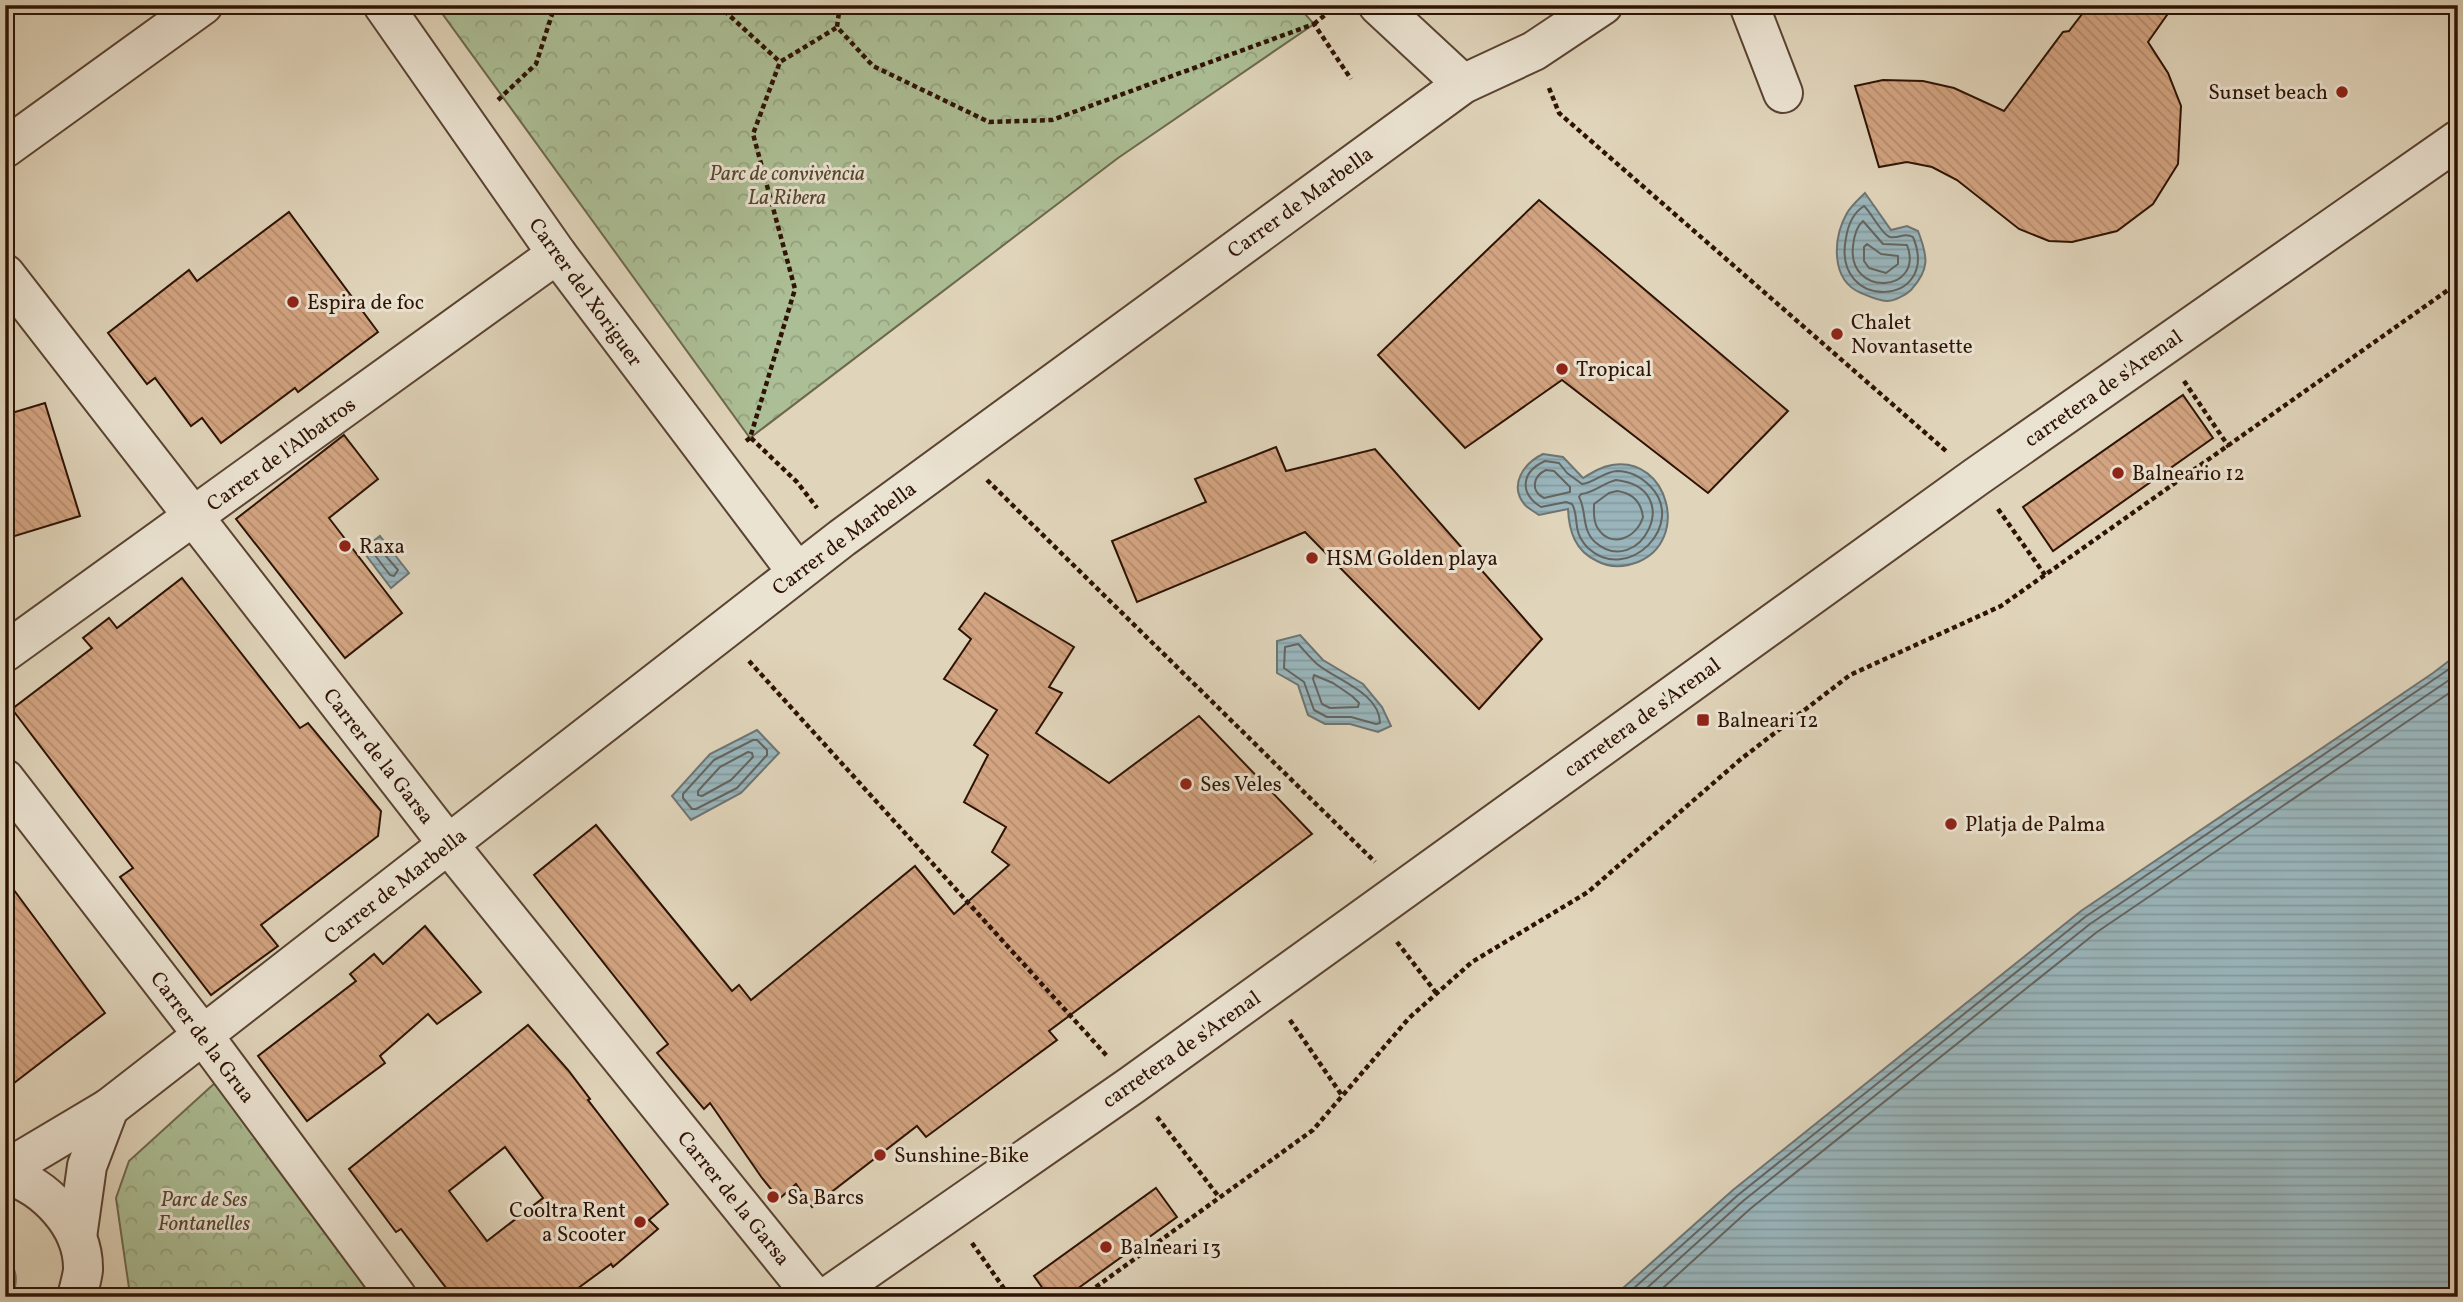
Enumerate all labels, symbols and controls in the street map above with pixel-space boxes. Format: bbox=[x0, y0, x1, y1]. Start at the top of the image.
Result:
place label: Sunset beach bbox=[2208, 79, 2328, 108]
marker: Sunset beach bbox=[2334, 84, 2350, 100]
street label: Carrer de Marbella bbox=[1222, 140, 1380, 266]
park label: Parc de convivència La Ribera bbox=[709, 160, 865, 213]
street label: Carrer del Xoriguer bbox=[521, 213, 649, 373]
place label: Espira de foc bbox=[307, 289, 424, 318]
marker: Espira de foc bbox=[285, 294, 301, 310]
place label: Chalet Novantasette bbox=[1851, 309, 1973, 362]
street label: carretera de s'Arenal bbox=[2019, 324, 2189, 455]
marker: Chalet Novantasette bbox=[1829, 326, 1845, 342]
place label: Tropical bbox=[1576, 356, 1652, 385]
marker: Tropical bbox=[1554, 361, 1570, 377]
street label: Carrer de l'Albatros bbox=[201, 391, 362, 519]
place label: Balneario 12 bbox=[2132, 460, 2245, 489]
marker: Balneario 12 bbox=[2110, 465, 2126, 481]
street label: Carrer de Marbella bbox=[767, 475, 923, 603]
place label: Raxa bbox=[359, 533, 405, 562]
marker: Raxa bbox=[337, 538, 353, 554]
place label: HSM Golden playa bbox=[1326, 545, 1498, 574]
marker: HSM Golden playa bbox=[1304, 550, 1320, 566]
street label: carretera de s'Arenal bbox=[1559, 651, 1727, 785]
street label: Carrer de la Garsa bbox=[315, 683, 440, 831]
place label: Balneari 12 bbox=[1717, 707, 1819, 736]
marker: Balneari 12 bbox=[1695, 712, 1711, 728]
place label: Ses Veles bbox=[1200, 771, 1282, 800]
marker: Ses Veles bbox=[1178, 776, 1194, 792]
place label: Platja de Palma bbox=[1965, 811, 2106, 840]
marker: Platja de Palma bbox=[1943, 816, 1959, 832]
street label: Carrer de Marbella bbox=[318, 822, 473, 952]
street label: Carrer de la Grua bbox=[143, 966, 261, 1110]
street label: carretera de s'Arenal bbox=[1097, 985, 1267, 1116]
street label: Carrer de la Garsa bbox=[669, 1125, 796, 1272]
place label: Sunshine-Bike bbox=[894, 1142, 1029, 1171]
marker: Sunshine-Bike bbox=[872, 1147, 888, 1163]
place label: Sa Barcs bbox=[787, 1184, 864, 1213]
park label: Parc de Ses Fontanelles bbox=[158, 1186, 250, 1239]
marker: Sa Barcs bbox=[765, 1189, 781, 1205]
place label: Cooltra Rent a Scooter bbox=[509, 1197, 626, 1250]
marker: Cooltra Rent a Scooter bbox=[632, 1214, 648, 1230]
place label: Balneari 13 bbox=[1120, 1234, 1221, 1263]
marker: Balneari 13 bbox=[1098, 1239, 1114, 1255]

